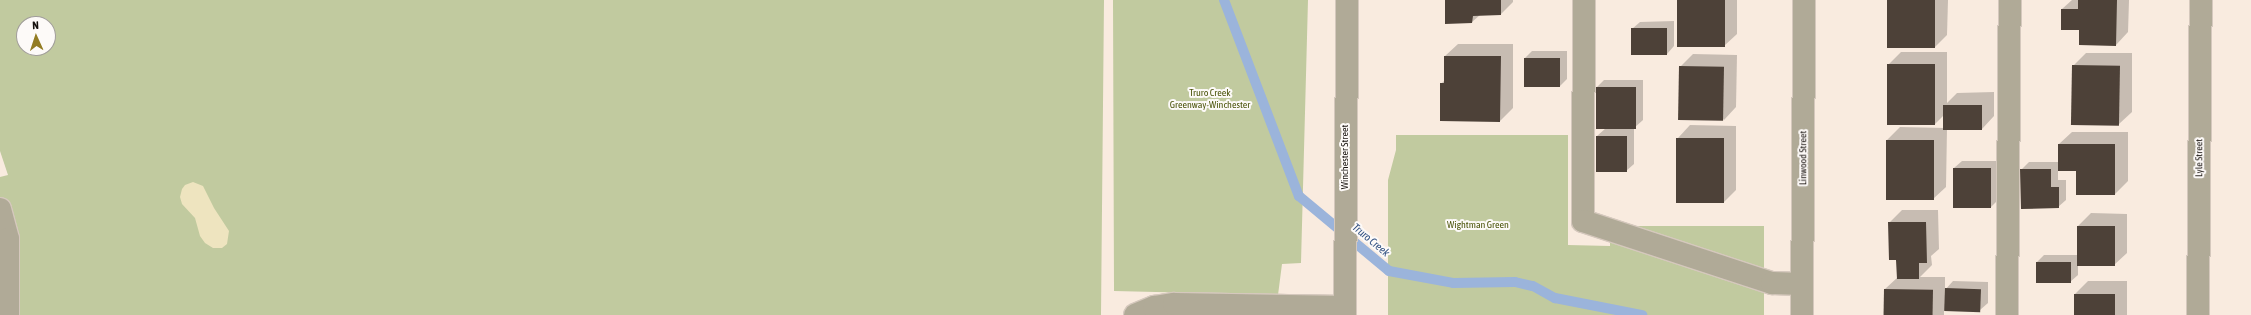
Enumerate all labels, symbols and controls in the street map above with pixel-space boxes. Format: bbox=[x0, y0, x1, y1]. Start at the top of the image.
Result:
north arrow bbox=[16, 16, 56, 56]
text: N bbox=[32, 19, 39, 31]
park label: Truro Creek Greenway-Winchester bbox=[1170, 86, 1250, 110]
street label: Winchester Street bbox=[1339, 125, 1351, 189]
street label: Linwood Street bbox=[1797, 131, 1809, 185]
street label: Lyle Street bbox=[2193, 139, 2205, 177]
park label: Wightman Green bbox=[1447, 219, 1509, 231]
water label: Truro Creek bbox=[1350, 221, 1392, 259]

